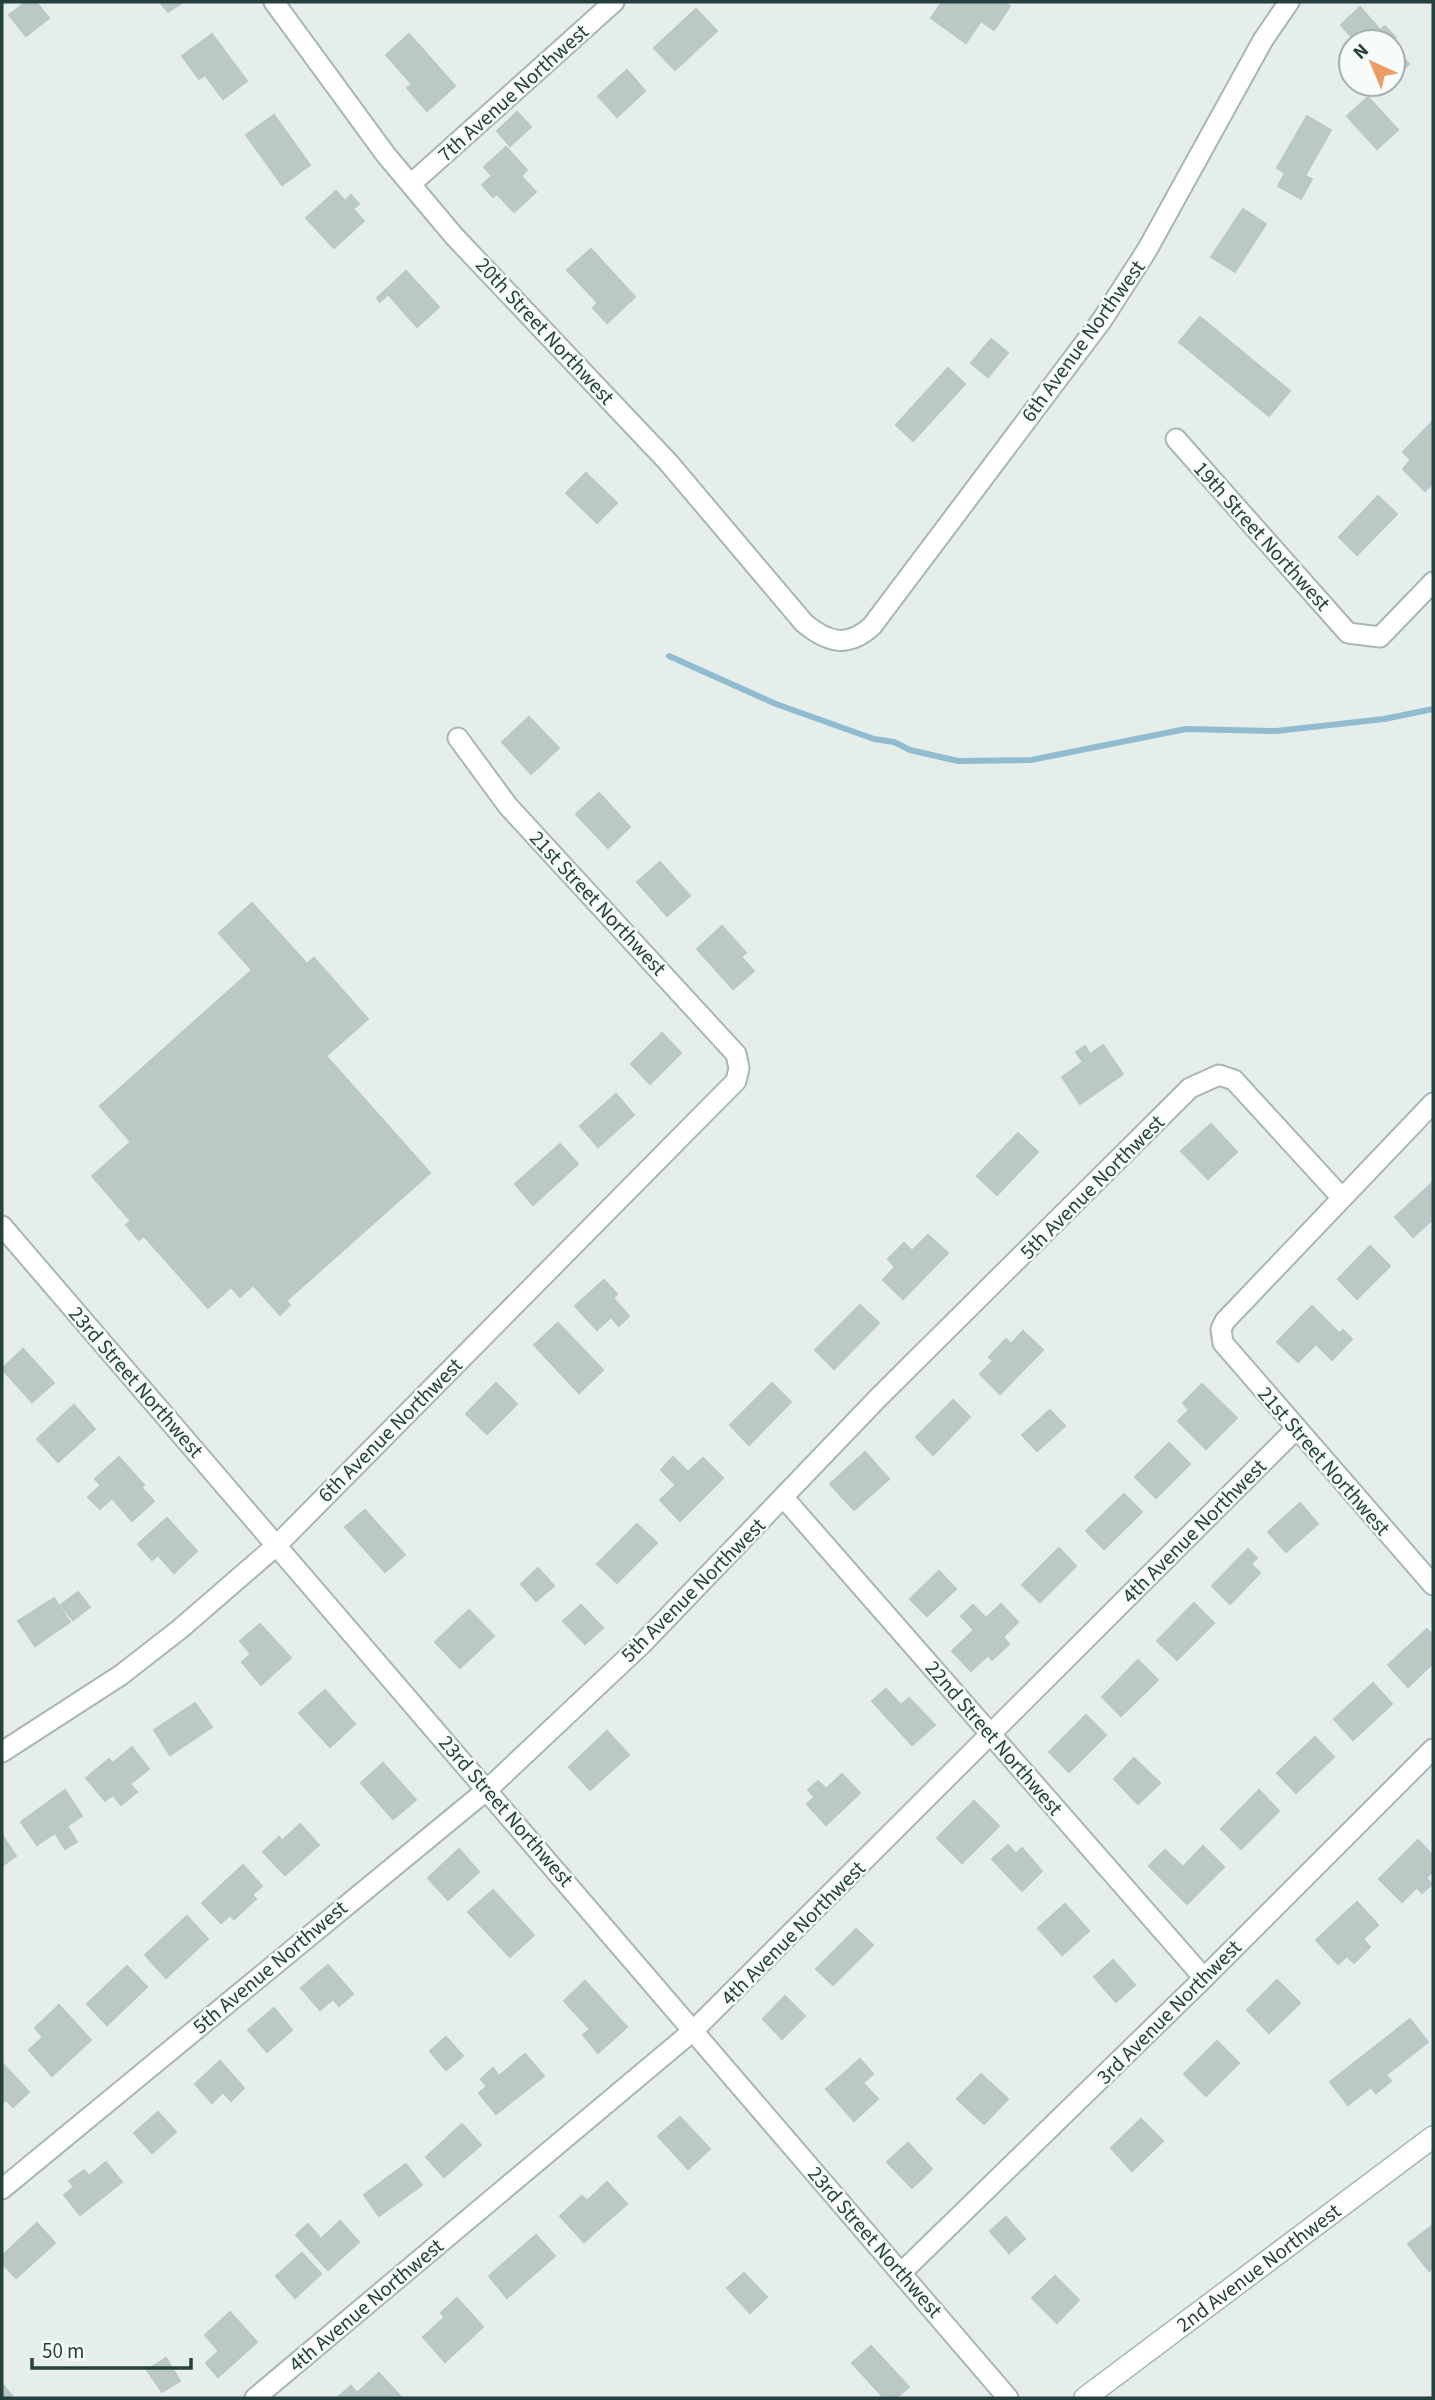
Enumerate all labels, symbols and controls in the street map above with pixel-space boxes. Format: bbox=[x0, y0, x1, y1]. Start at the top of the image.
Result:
street label: 7th Avenue Northwest bbox=[431, 17, 595, 169]
north arrow bbox=[1337, 28, 1407, 98]
text: N bbox=[1347, 38, 1375, 66]
street label: 20th Street Northwest bbox=[469, 251, 621, 411]
street label: 6th Avenue Northwest bbox=[1014, 254, 1152, 428]
street label: 19th Street Northwest bbox=[1187, 455, 1337, 617]
street label: 21st Street Northwest bbox=[523, 824, 673, 982]
street label: 5th Avenue Northwest bbox=[1013, 1108, 1171, 1266]
street label: 23rd Street Northwest bbox=[62, 1300, 210, 1464]
street label: 6th Avenue Northwest bbox=[311, 1351, 469, 1509]
street label: 21st Street Northwest bbox=[1251, 1380, 1397, 1542]
street label: 4th Avenue Northwest bbox=[1115, 1452, 1273, 1610]
street label: 5th Avenue Northwest bbox=[614, 1511, 772, 1669]
street label: 22nd Street Northwest bbox=[918, 1654, 1070, 1822]
street label: 23rd Street Northwest bbox=[432, 1729, 580, 1893]
street label: 4th Avenue Northwest bbox=[714, 1854, 872, 2012]
street label: 5th Avenue Northwest bbox=[186, 1893, 354, 2041]
street label: 3rd Avenue Northwest bbox=[1090, 1933, 1248, 2091]
street label: 23rd Street Northwest bbox=[801, 2160, 949, 2324]
street label: 2nd Avenue Northwest bbox=[1170, 2196, 1347, 2339]
street label: 4th Avenue Northwest bbox=[282, 2231, 450, 2379]
scale bar bbox=[32, 2326, 191, 2370]
text: 50 m bbox=[42, 2336, 84, 2366]

